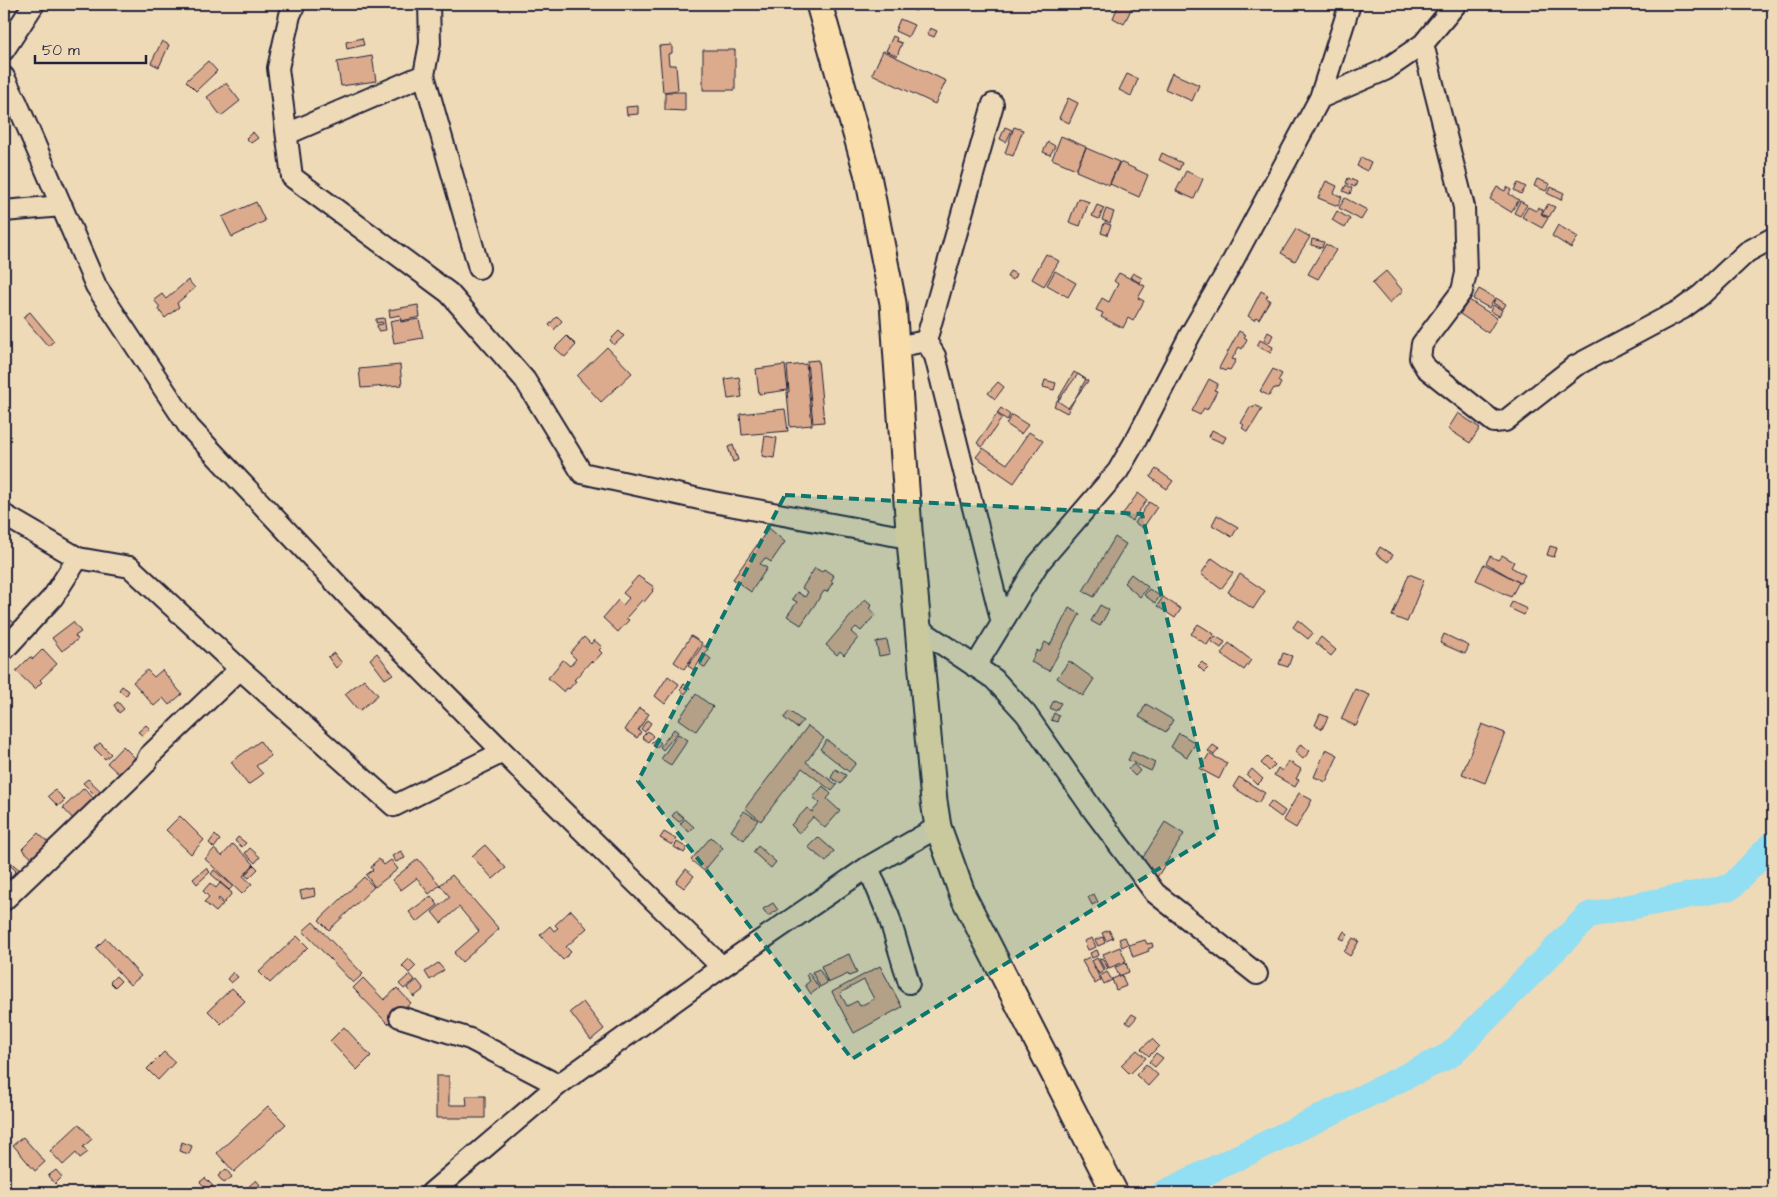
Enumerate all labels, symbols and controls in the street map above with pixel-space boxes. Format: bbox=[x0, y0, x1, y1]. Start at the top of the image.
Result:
scale bar bbox=[35, 32, 146, 64]
text: 50 m bbox=[42, 40, 80, 61]

